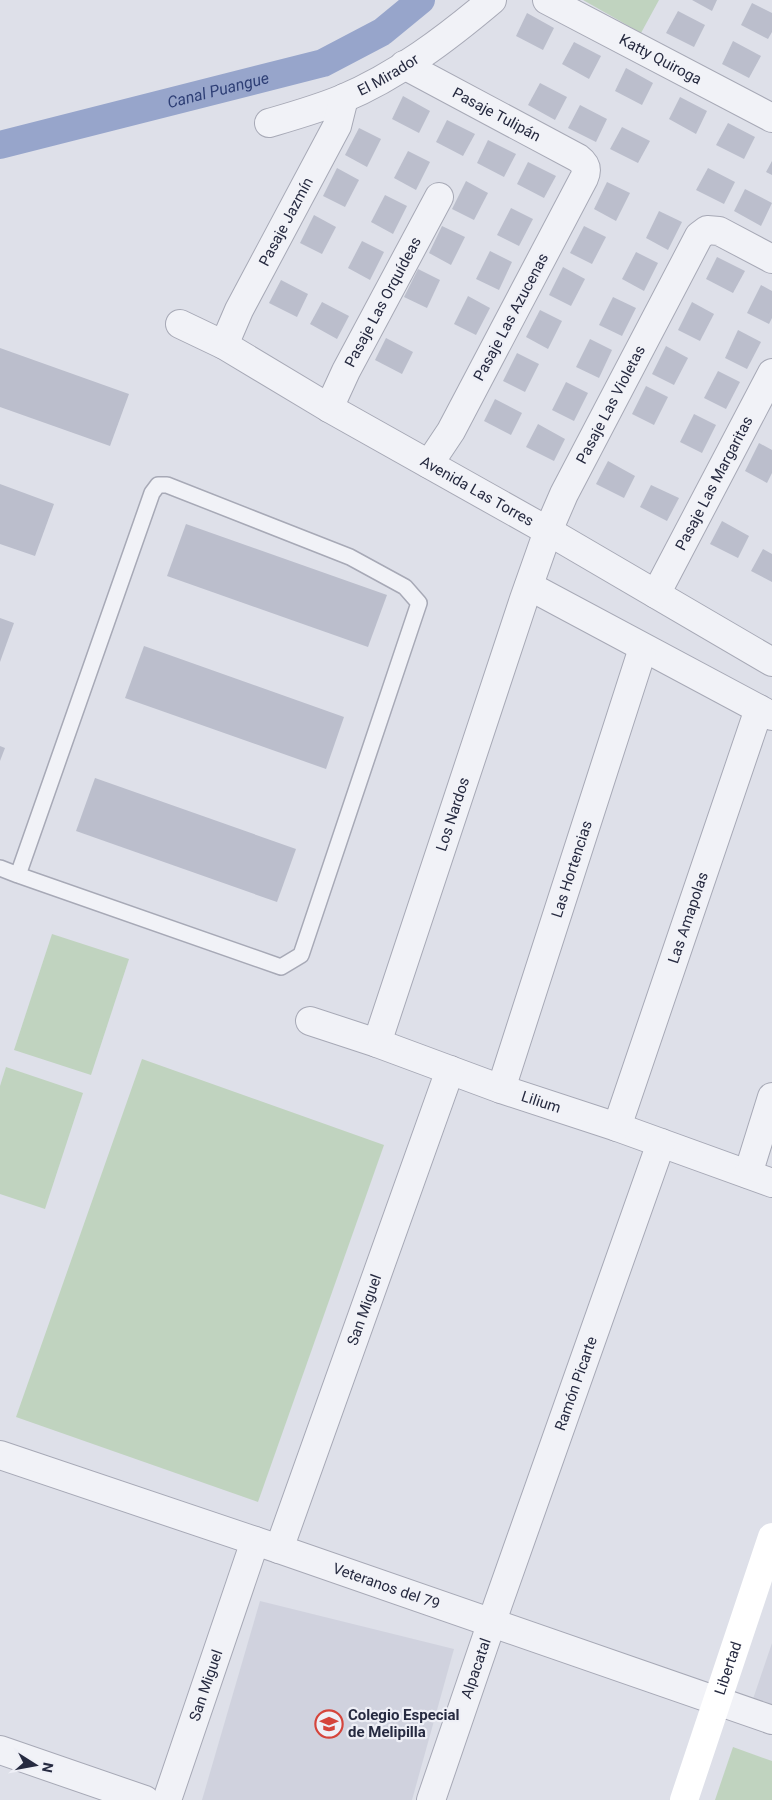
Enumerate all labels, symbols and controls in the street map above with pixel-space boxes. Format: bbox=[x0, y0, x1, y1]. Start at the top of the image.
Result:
street label: Katty Quiroga bbox=[616, 30, 705, 88]
street label: El Mirador bbox=[355, 50, 422, 100]
water label: Canal Puangue bbox=[165, 68, 271, 112]
street label: Pasaje Tulipán bbox=[449, 84, 544, 145]
street label: Pasaje Jazmín bbox=[255, 174, 317, 269]
street label: Pasaje Las Orquídeas bbox=[341, 234, 425, 370]
street label: Pasaje Las Azucenas bbox=[470, 250, 552, 384]
street label: Pasaje Las Violetas bbox=[572, 343, 649, 467]
street label: Pasaje Las Margaritas bbox=[672, 413, 757, 553]
street label: Avenida Las Torres bbox=[417, 452, 537, 530]
street label: Los Nardos bbox=[432, 775, 473, 853]
street label: Las Hortencias bbox=[548, 818, 596, 920]
street label: Las Amapolas bbox=[664, 870, 712, 966]
street label: Lilium bbox=[519, 1087, 563, 1117]
street label: San Miguel bbox=[343, 1272, 385, 1348]
street label: Ramón Picarte bbox=[551, 1334, 601, 1433]
street label: Veteranos del 79 bbox=[330, 1559, 442, 1613]
street label: Alpacatal bbox=[457, 1636, 495, 1701]
street label: Libertad bbox=[711, 1639, 745, 1697]
street label: San Miguel bbox=[185, 1647, 226, 1723]
place label: Colegio Especial de Melipilla bbox=[348, 1706, 460, 1741]
school or university icon: Colegio Especial de Melipilla bbox=[314, 1709, 344, 1739]
north arrow bbox=[10, 1740, 60, 1790]
text: N bbox=[39, 1761, 57, 1774]

